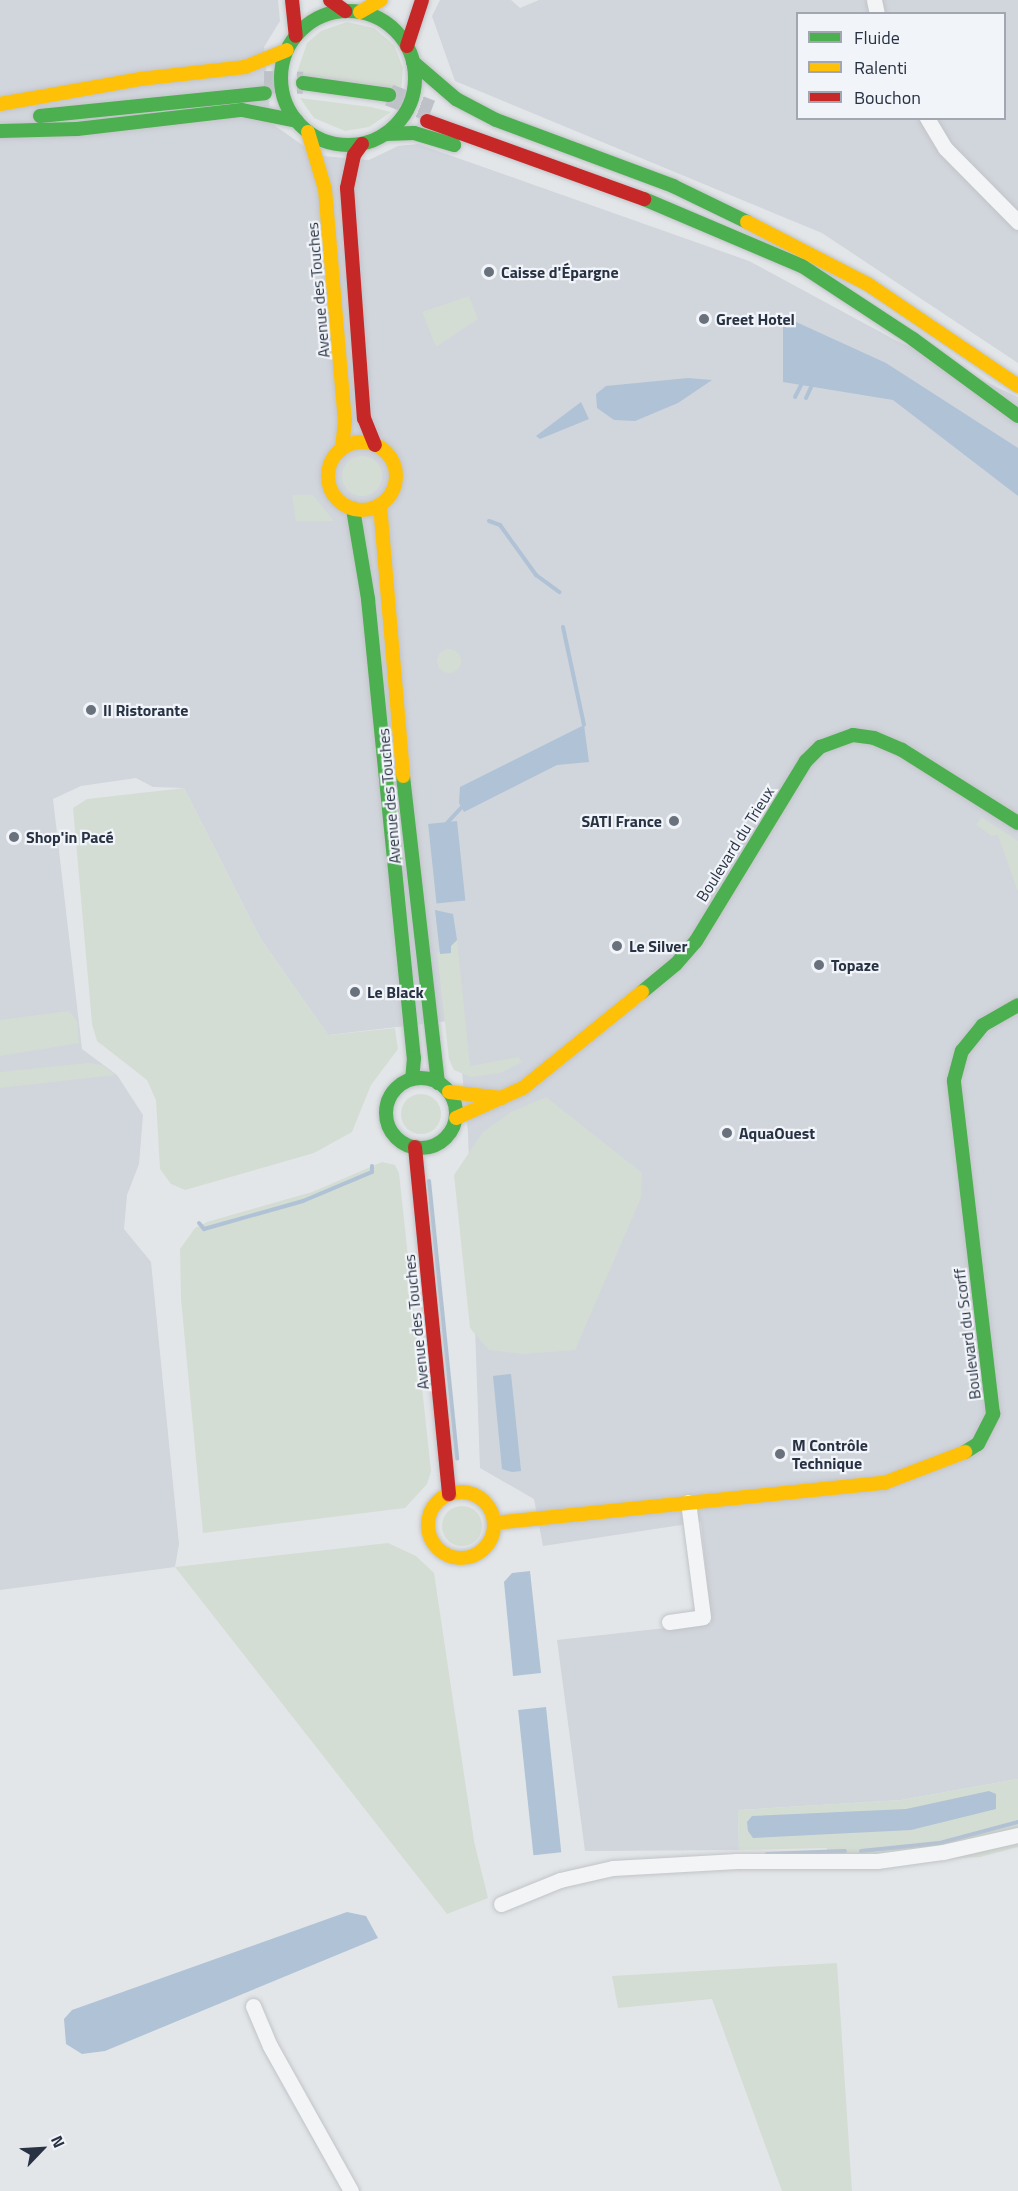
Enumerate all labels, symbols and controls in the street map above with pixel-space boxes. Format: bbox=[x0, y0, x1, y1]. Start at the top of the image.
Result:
legend bbox=[796, 12, 1006, 120]
text: Fluide bbox=[854, 24, 900, 51]
text: Ralenti bbox=[854, 54, 907, 81]
text: Bouchon bbox=[854, 84, 921, 111]
street label: Avenue des Touches bbox=[303, 221, 333, 359]
place label: Caisse d'Épargne bbox=[501, 262, 619, 282]
marker: Caisse d'Épargne bbox=[482, 265, 496, 279]
place label: Greet Hotel bbox=[716, 309, 795, 329]
marker: Greet Hotel bbox=[697, 312, 711, 326]
place label: Il Ristorante bbox=[103, 700, 188, 720]
marker: Il Ristorante bbox=[84, 703, 98, 717]
street label: Avenue des Touches bbox=[374, 727, 404, 865]
street label: Boulevard du Trieux bbox=[692, 783, 778, 905]
place label: SATI France bbox=[581, 811, 662, 831]
marker: SATI France bbox=[667, 814, 681, 828]
place label: Shop'in Pacé bbox=[26, 827, 114, 847]
marker: Shop'in Pacé bbox=[7, 830, 21, 844]
place label: Le Silver bbox=[629, 936, 687, 956]
marker: Le Silver bbox=[610, 939, 624, 953]
place label: Topaze bbox=[831, 955, 879, 975]
marker: Topaze bbox=[812, 958, 826, 972]
place label: Le Black bbox=[367, 982, 424, 1002]
marker: Le Black bbox=[348, 985, 362, 999]
place label: AquaOuest bbox=[739, 1123, 815, 1143]
marker: AquaOuest bbox=[720, 1126, 734, 1140]
street label: Avenue des Touches bbox=[399, 1253, 433, 1391]
street label: Boulevard du Scorff bbox=[949, 1267, 985, 1401]
place label: M Contrôle Technique bbox=[792, 1435, 868, 1473]
marker: M Contrôle Technique bbox=[773, 1447, 787, 1461]
north arrow bbox=[12, 2119, 72, 2179]
text: N bbox=[45, 2131, 72, 2151]

